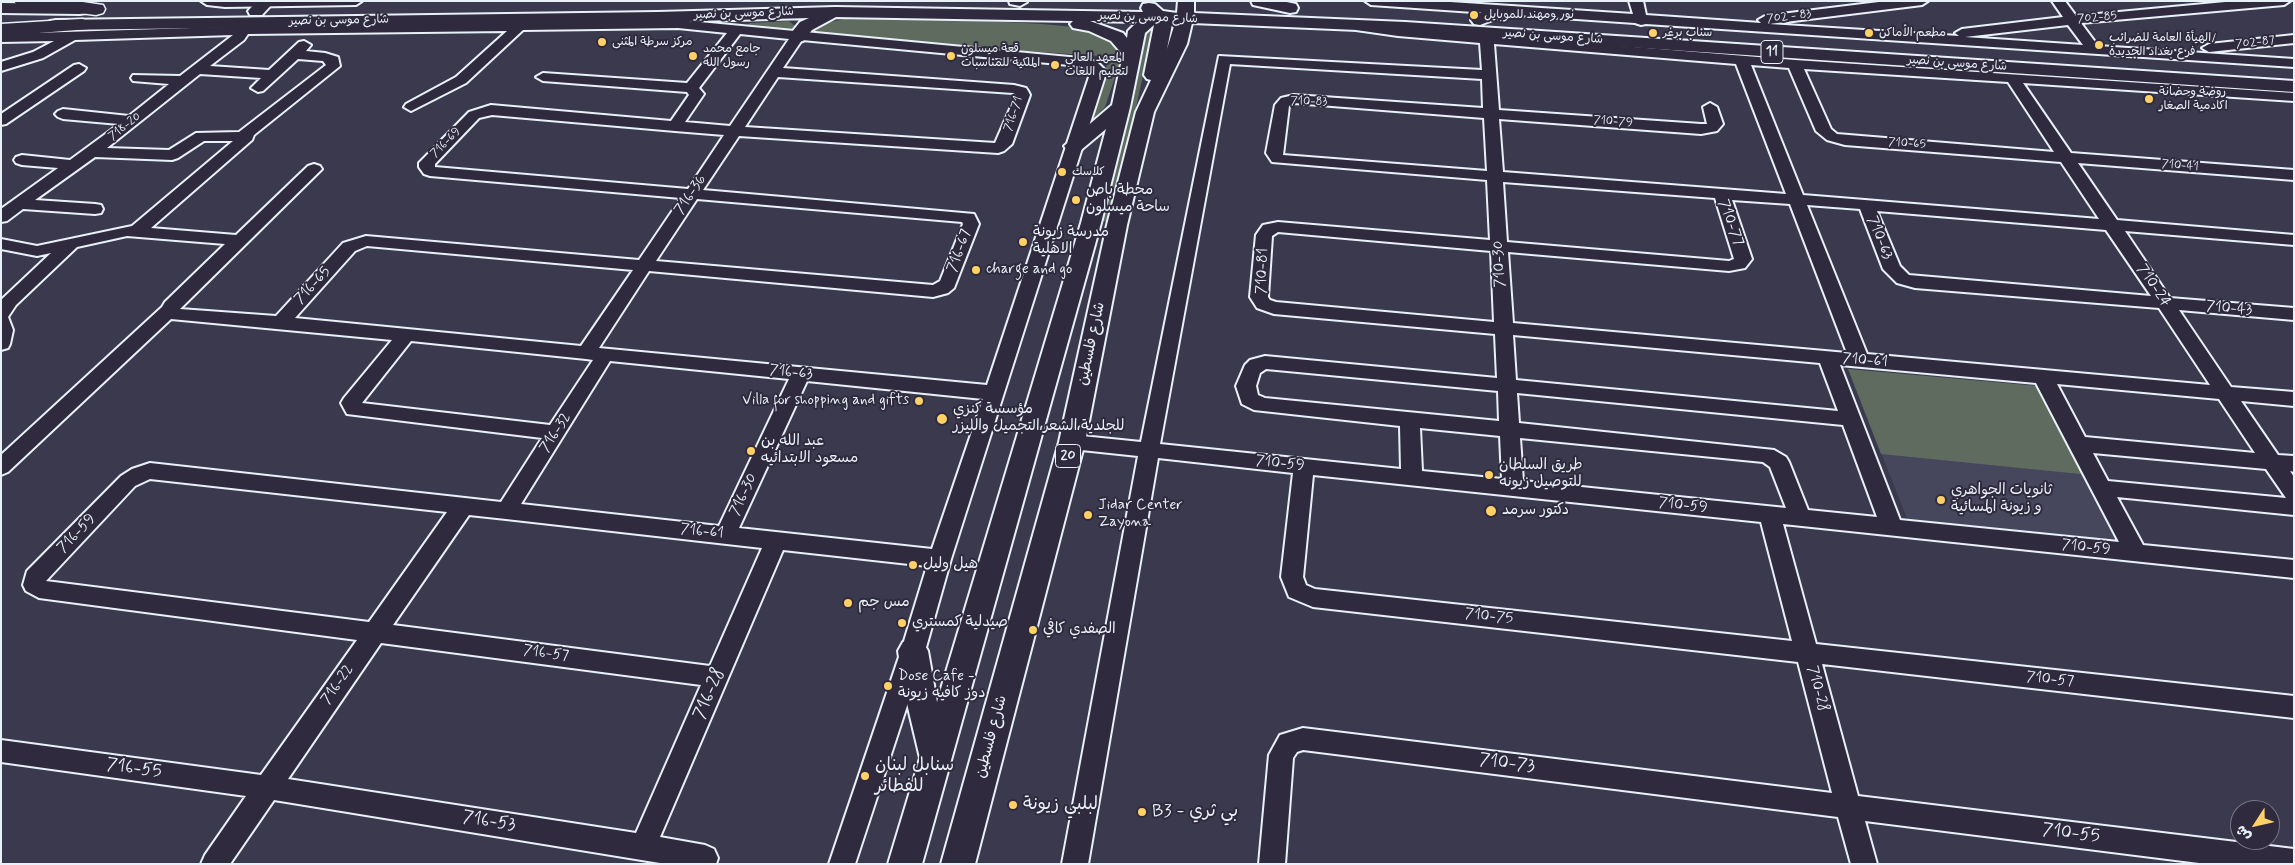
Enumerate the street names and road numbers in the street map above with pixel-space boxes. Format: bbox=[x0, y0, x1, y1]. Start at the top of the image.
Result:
street label: شارع موسى بن نصير bbox=[694, 5, 794, 23]
street label: 702 - 83 bbox=[1766, 7, 1812, 27]
street label: شارع موسى بن نصير bbox=[1098, 9, 1198, 27]
street label: 702-85 bbox=[2077, 9, 2117, 27]
street label: شارع موسى بن نصير bbox=[289, 13, 389, 29]
street label: شارع موسى بن نصير bbox=[1503, 26, 1603, 48]
street label: 702-87 bbox=[2235, 34, 2275, 52]
road number: 11 bbox=[1761, 41, 1783, 64]
street label: شارع موسى بن نصير bbox=[1907, 53, 2007, 75]
street label: 710-83 bbox=[1290, 94, 1328, 110]
street label: 716-71 bbox=[1002, 95, 1026, 133]
street label: 718-20 bbox=[106, 110, 144, 144]
street label: 710-79 bbox=[1593, 113, 1633, 131]
street label: 716-69 bbox=[428, 125, 464, 161]
street label: 710-65 bbox=[1888, 136, 1926, 152]
street label: 710-41 bbox=[2161, 157, 2199, 175]
street label: 716-36 bbox=[671, 172, 711, 218]
street label: 710-77 bbox=[1713, 197, 1747, 249]
street label: 710-63 bbox=[1862, 214, 1896, 262]
street label: 716-67 bbox=[944, 227, 976, 275]
street label: 710-30 bbox=[1490, 240, 1510, 288]
street label: 710-81 bbox=[1253, 248, 1273, 294]
street label: 710-24 bbox=[2132, 261, 2174, 311]
street label: 716-65 bbox=[291, 263, 335, 309]
street label: 710-43 bbox=[2205, 298, 2253, 320]
street label: شارع فلسطين bbox=[1074, 301, 1110, 387]
street label: 710-61 bbox=[1842, 350, 1888, 372]
street label: 716-63 bbox=[768, 362, 814, 384]
street label: 716-32 bbox=[536, 410, 576, 456]
road number: 20 bbox=[1056, 444, 1080, 468]
street label: 710-59 bbox=[1255, 452, 1305, 476]
street label: 716-30 bbox=[726, 471, 762, 519]
street label: 710-59 bbox=[1658, 494, 1708, 518]
street label: 716-59 bbox=[54, 511, 100, 557]
street label: 716-61 bbox=[679, 521, 725, 543]
street label: 710-59 bbox=[2061, 536, 2111, 560]
street label: 710-75 bbox=[1464, 606, 1514, 628]
street label: 716-57 bbox=[522, 642, 570, 666]
street label: 716-22 bbox=[318, 662, 358, 708]
street label: 710-28 bbox=[1802, 664, 1832, 714]
street label: 716-28 bbox=[690, 665, 730, 723]
street label: 710-57 bbox=[2025, 669, 2075, 691]
street label: شارع فلسطين bbox=[972, 694, 1012, 780]
street label: 710-73 bbox=[1478, 750, 1536, 778]
street label: 716-55 bbox=[105, 754, 163, 784]
street label: 716-53 bbox=[461, 807, 517, 837]
street label: 710-55 bbox=[2041, 820, 2101, 848]

